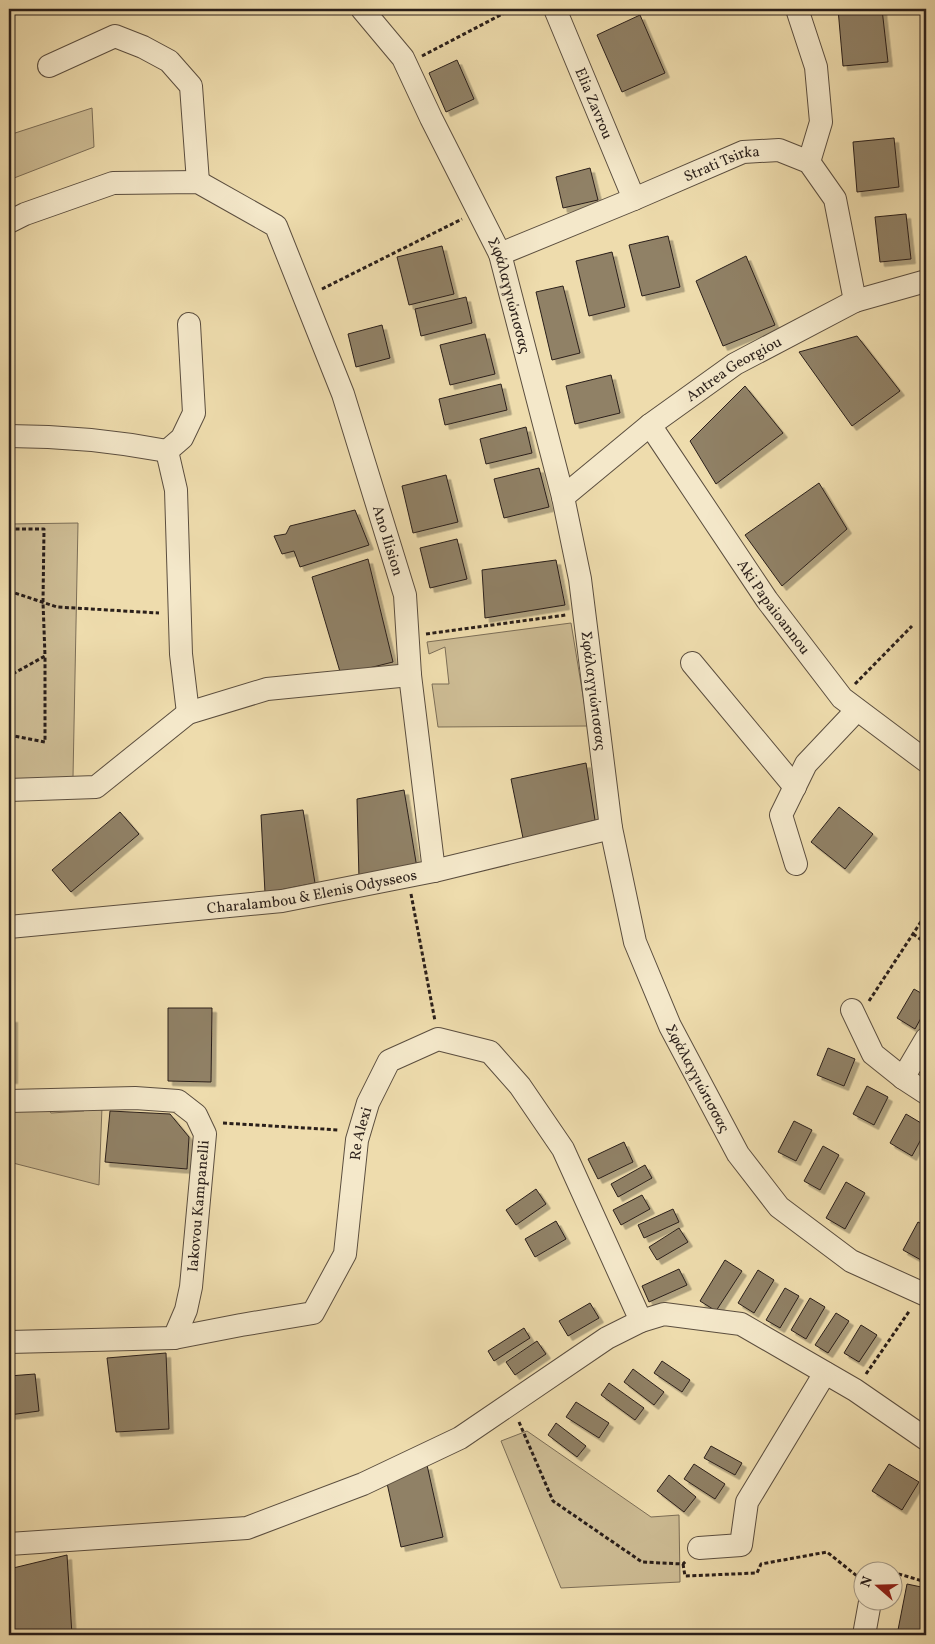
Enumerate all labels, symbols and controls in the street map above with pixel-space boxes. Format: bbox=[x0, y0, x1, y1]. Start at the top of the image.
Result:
street label: Elia Zavrou bbox=[569, 65, 617, 143]
street label: Strati Tsirka bbox=[681, 142, 760, 188]
street label: Σφάλαγγιώτισσας bbox=[481, 234, 534, 356]
street label: Antrea Georgiou bbox=[682, 332, 786, 408]
street label: Ano Ilision bbox=[366, 503, 408, 579]
street label: Aki Papaioannou bbox=[731, 556, 814, 660]
street label: Σφάλαγγιώτισσας bbox=[575, 630, 610, 752]
street label: Charalambou & Elenis Odysseos bbox=[206, 866, 419, 920]
street label: Σφάλαγγιώτισσας bbox=[659, 1021, 734, 1137]
street label: Re Alexi bbox=[346, 1105, 378, 1162]
street label: Iakovou Kampanelli bbox=[183, 1139, 216, 1273]
north arrow bbox=[852, 1562, 902, 1612]
text: N bbox=[857, 1574, 878, 1590]

